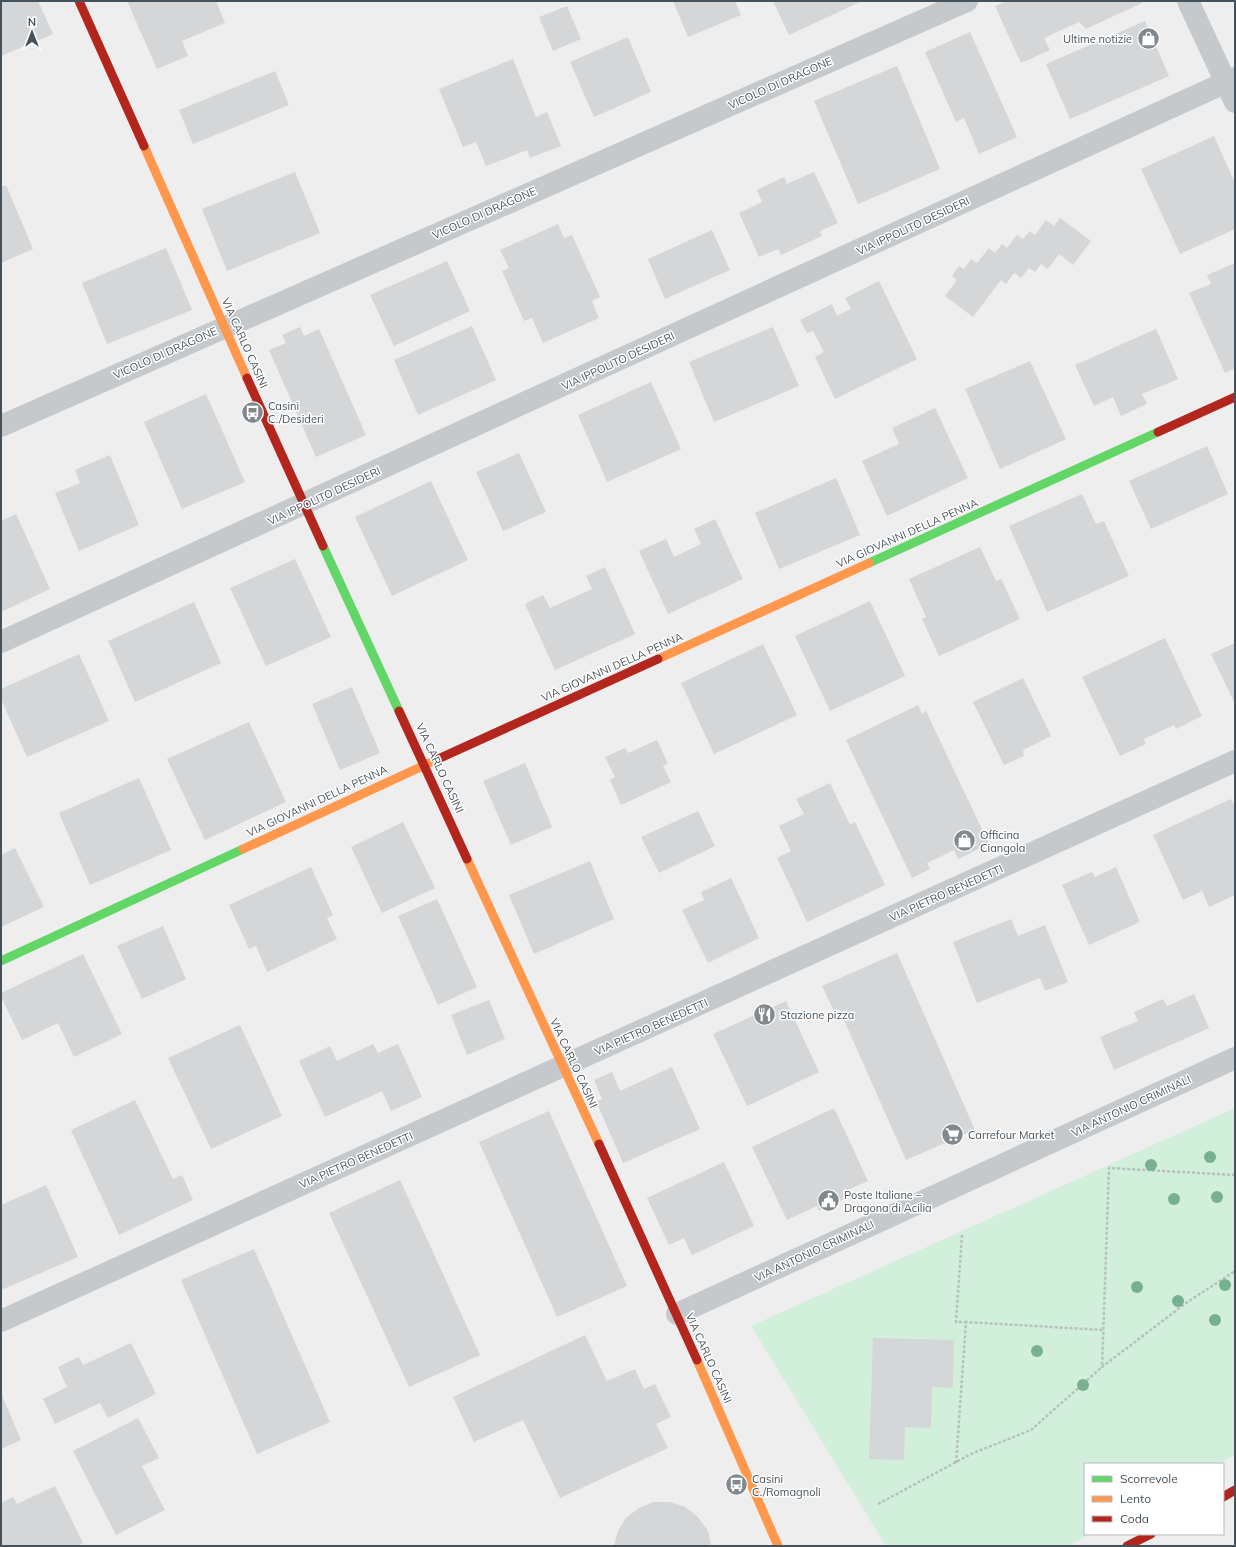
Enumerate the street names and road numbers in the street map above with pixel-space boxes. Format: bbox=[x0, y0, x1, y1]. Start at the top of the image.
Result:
street label: VICOLO DI DRAGONE bbox=[726, 54, 834, 112]
street label: VICOLO DI DRAGONE bbox=[430, 184, 538, 242]
street label: VIA IPPOLITO DESIDERI bbox=[854, 194, 972, 258]
street label: VIA CARLO CASINI bbox=[219, 296, 271, 390]
street label: VICOLO DI DRAGONE bbox=[111, 324, 219, 382]
street label: VIA IPPOLITO DESIDERI bbox=[559, 329, 677, 393]
street label: VIA IPPOLITO DESIDERI bbox=[265, 464, 383, 528]
street label: VIA GIOVANNI DELLA PENNA bbox=[834, 495, 980, 571]
street label: VIA GIOVANNI DELLA PENNA bbox=[539, 629, 685, 705]
street label: VIA CARLO CASINI bbox=[413, 721, 467, 815]
street label: VIA GIOVANNI DELLA PENNA bbox=[244, 762, 390, 840]
street label: VIA PIETRO BENEDETTI bbox=[887, 862, 1005, 924]
street label: VIA PIETRO BENEDETTI bbox=[592, 996, 710, 1058]
street label: VIA CARLO CASINI bbox=[547, 1016, 601, 1110]
street label: VIA ANTONIO CRIMINALI bbox=[1069, 1072, 1193, 1140]
street label: VIA PIETRO BENEDETTI bbox=[297, 1129, 415, 1191]
street label: VIA ANTONIO CRIMINALI bbox=[752, 1217, 876, 1285]
street label: VIA CARLO CASINI bbox=[683, 1311, 735, 1405]

